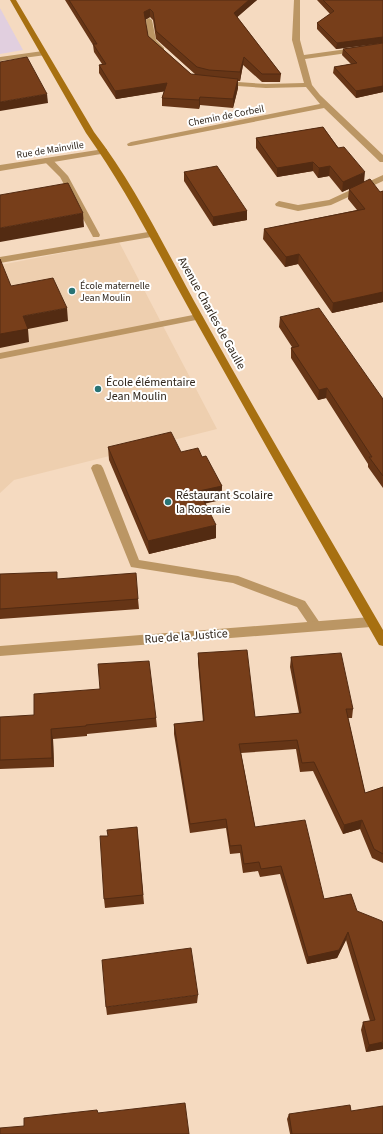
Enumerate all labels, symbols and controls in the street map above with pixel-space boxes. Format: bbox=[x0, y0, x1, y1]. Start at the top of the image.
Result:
street label: Chemin de Corbeil bbox=[187, 102, 266, 130]
street label: Rue de Mainville bbox=[15, 138, 85, 162]
street label: Avenue Charles de Gaulle bbox=[173, 254, 250, 373]
place label: École maternelle Jean Moulin bbox=[80, 279, 150, 305]
marker: École maternelle Jean Moulin bbox=[67, 286, 77, 296]
place label: École élémentaire Jean Moulin bbox=[106, 374, 196, 405]
marker: École élémentaire Jean Moulin bbox=[93, 384, 103, 394]
place label: Réstaurant Scolaire la Roseraie bbox=[176, 487, 273, 518]
marker: Réstaurant Scolaire la Roseraie bbox=[163, 497, 173, 507]
street label: Rue de la Justice bbox=[144, 625, 228, 648]

